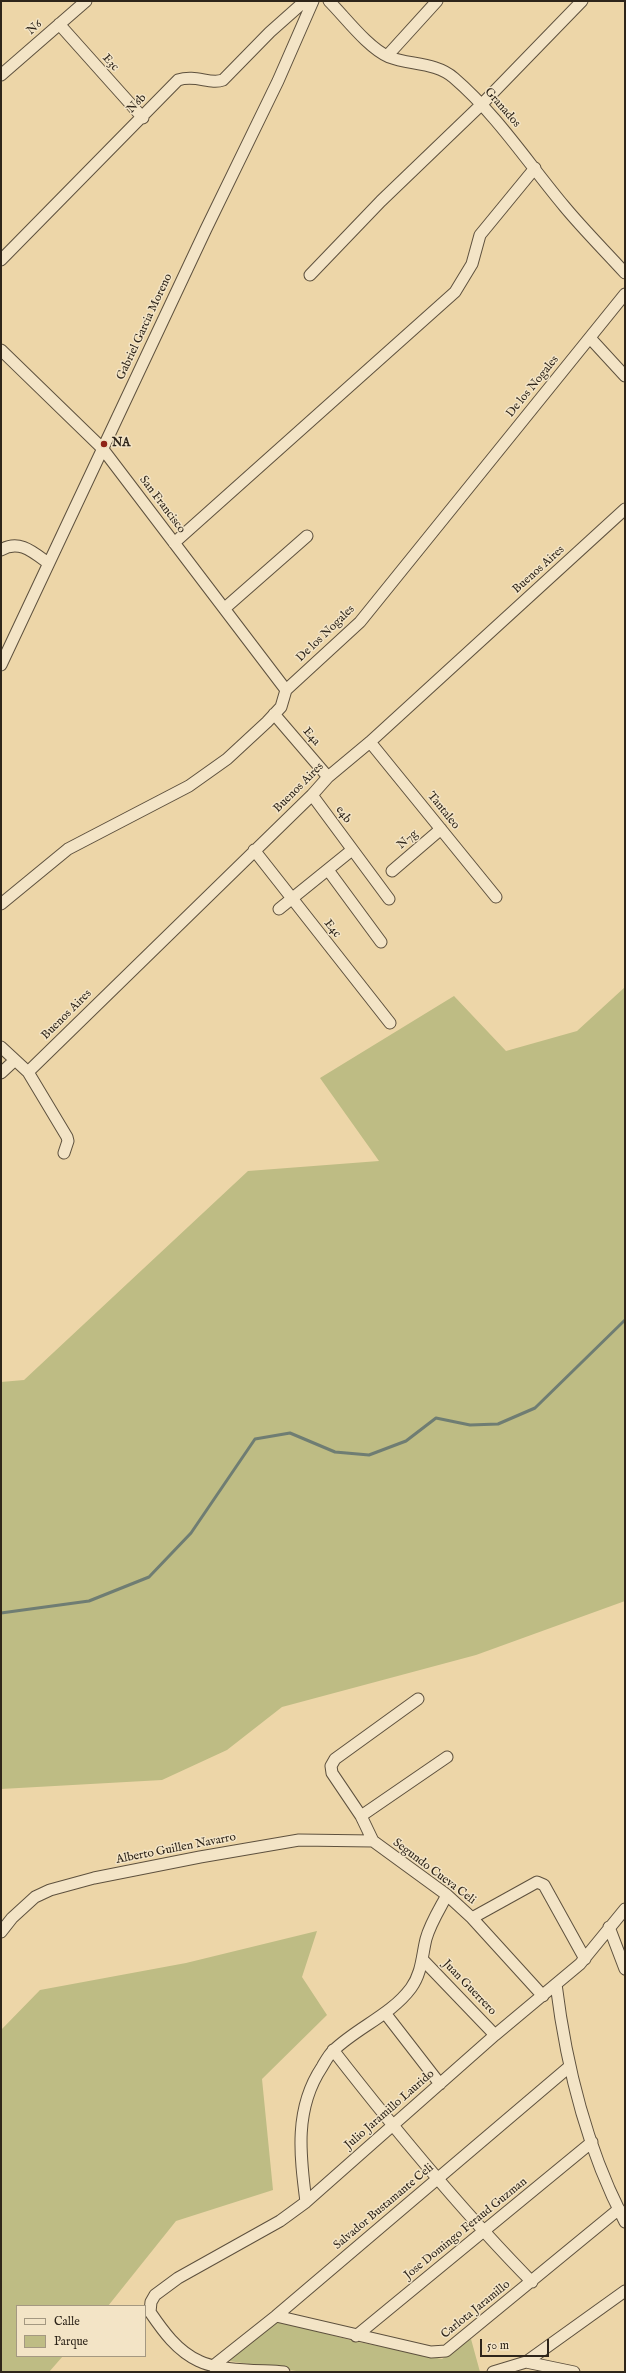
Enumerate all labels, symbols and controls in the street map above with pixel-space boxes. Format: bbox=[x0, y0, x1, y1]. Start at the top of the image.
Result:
street label: N6 bbox=[24, 17, 46, 39]
street label: E3c bbox=[99, 52, 121, 74]
street label: Granados bbox=[481, 85, 523, 131]
street label: N6b bbox=[124, 91, 150, 117]
street label: Gabriel Garcia Moreno bbox=[114, 272, 176, 382]
street label: De los Nogales bbox=[504, 353, 562, 421]
place label: NA bbox=[112, 437, 130, 451]
marker: NA bbox=[99, 439, 109, 449]
street label: San Francisco bbox=[136, 474, 188, 536]
street label: Buenos Aires bbox=[510, 543, 568, 597]
street label: De los Nogales bbox=[294, 603, 358, 665]
street label: E4a bbox=[299, 725, 323, 749]
street label: Buenos Aires bbox=[271, 760, 327, 816]
street label: Tantaleo bbox=[424, 789, 462, 833]
street label: e4b bbox=[332, 804, 354, 826]
street label: N7g bbox=[395, 827, 421, 853]
street label: E4c bbox=[320, 917, 344, 941]
street label: Buenos Aires bbox=[39, 987, 95, 1043]
street label: Alberto Guillen Navarro bbox=[115, 1830, 237, 1868]
street label: Segundo Cueva Celi bbox=[390, 1836, 478, 1908]
street label: Juan Guerrero bbox=[439, 1957, 499, 2019]
street label: Julio Jaramillo Laurido bbox=[342, 2067, 438, 2153]
street label: Salvador Bustamante Celi bbox=[331, 2161, 437, 2253]
street label: Jose Domingo Feraud Guzman bbox=[402, 2175, 530, 2283]
street label: Carlota Jaramillo bbox=[439, 2278, 513, 2342]
legend bbox=[16, 2305, 146, 2357]
text: Calle bbox=[54, 2314, 80, 2329]
scale bar bbox=[482, 2331, 551, 2357]
text: Parque bbox=[54, 2334, 88, 2349]
text: 50 m bbox=[487, 2338, 509, 2353]

